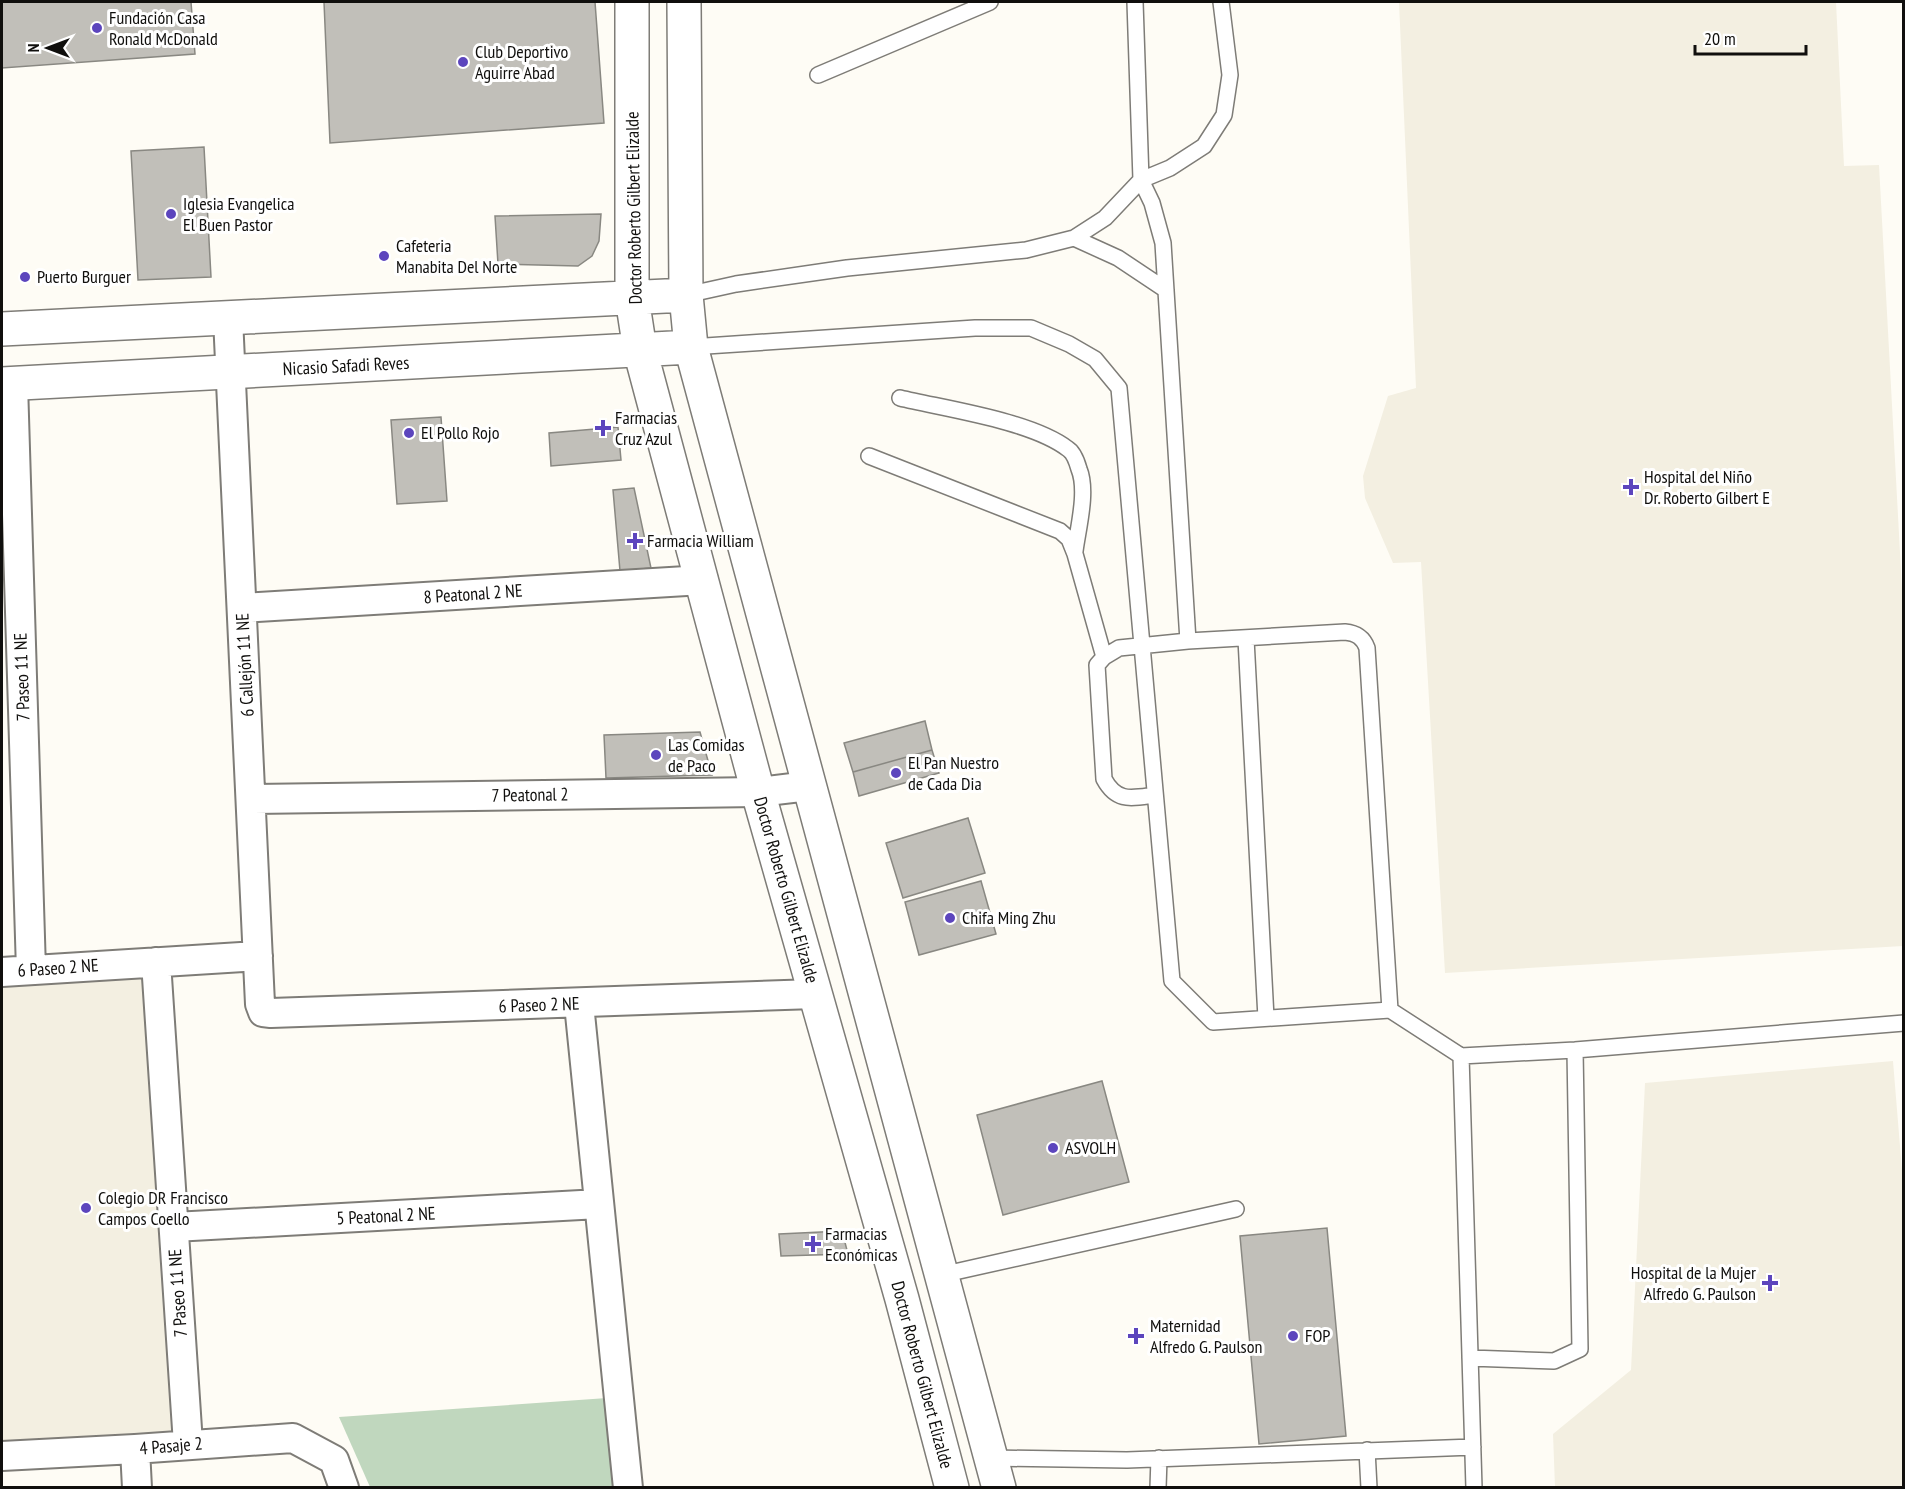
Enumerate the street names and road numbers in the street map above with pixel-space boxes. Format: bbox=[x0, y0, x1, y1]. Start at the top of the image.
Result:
street label: Doctor Roberto Gilbert Elizalde bbox=[620, 111, 647, 305]
street label: Nicasio Safadi Reves bbox=[282, 351, 410, 380]
street label: 8 Peatonal 2 NE bbox=[423, 579, 523, 608]
street label: 6 Callejón 11 NE bbox=[230, 613, 259, 717]
street label: 7 Paseo 11 NE bbox=[8, 632, 35, 722]
street label: 7 Peatonal 2 bbox=[491, 782, 569, 807]
street label: Doctor Roberto Gilbert Elizalde bbox=[749, 794, 824, 986]
street label: 6 Paseo 2 NE bbox=[17, 953, 99, 982]
street label: 6 Paseo 2 NE bbox=[498, 992, 580, 1017]
street label: 5 Peatonal 2 NE bbox=[336, 1201, 436, 1230]
street label: 7 Paseo 11 NE bbox=[163, 1248, 192, 1338]
street label: Doctor Roberto Gilbert Elizalde bbox=[886, 1279, 959, 1471]
street label: 4 Pasaje 2 bbox=[138, 1431, 203, 1460]

